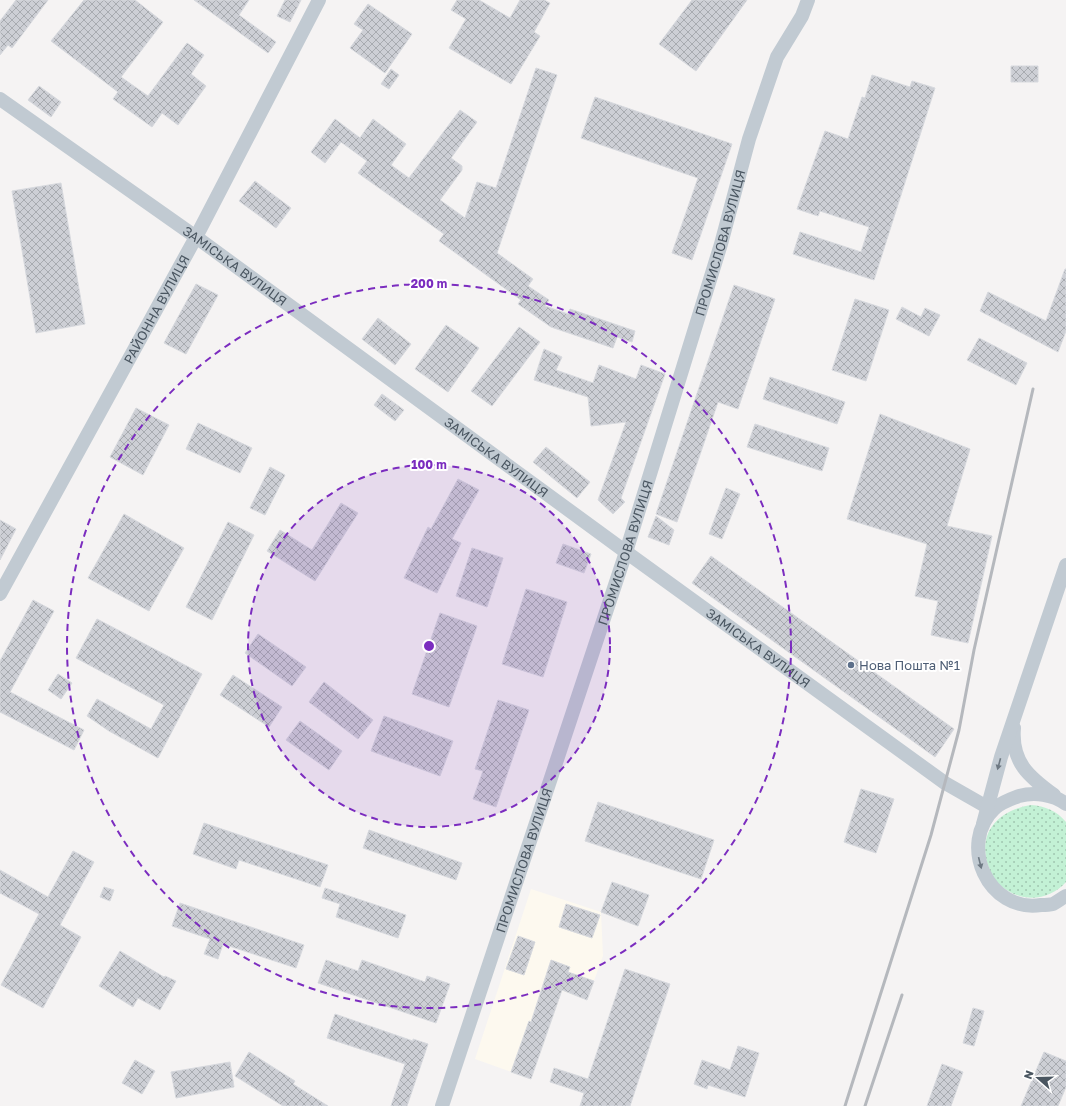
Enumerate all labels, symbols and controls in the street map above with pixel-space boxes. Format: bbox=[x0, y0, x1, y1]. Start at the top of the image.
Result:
street label: ПРОМИСЛОВА ВУЛИЦЯ bbox=[691, 168, 748, 318]
street label: ЗАМІСЬКА ВУЛИЦЯ bbox=[180, 222, 290, 309]
street label: РАЙОННА ВУЛИЦЯ bbox=[120, 252, 193, 366]
text: 200 m bbox=[411, 276, 447, 291]
street label: ЗАМІСЬКА ВУЛИЦЯ bbox=[441, 414, 552, 500]
text: 100 m bbox=[411, 457, 447, 472]
street label: ПРОМИСЛОВА ВУЛИЦЯ bbox=[594, 478, 656, 627]
street label: ЗАМІСЬКА ВУЛИЦЯ bbox=[703, 605, 814, 691]
centre of rings bbox=[422, 639, 436, 653]
place label: Нова Пошта №1 bbox=[859, 657, 960, 673]
marker: Нова Пошта №1 bbox=[846, 660, 856, 670]
one-way arrow bbox=[996, 759, 1002, 771]
street label: ПРОМИСЛОВА ВУЛИЦЯ bbox=[492, 786, 555, 935]
one-way arrow bbox=[978, 856, 984, 869]
north arrow bbox=[1018, 1058, 1058, 1098]
text: N bbox=[1021, 1068, 1036, 1081]

